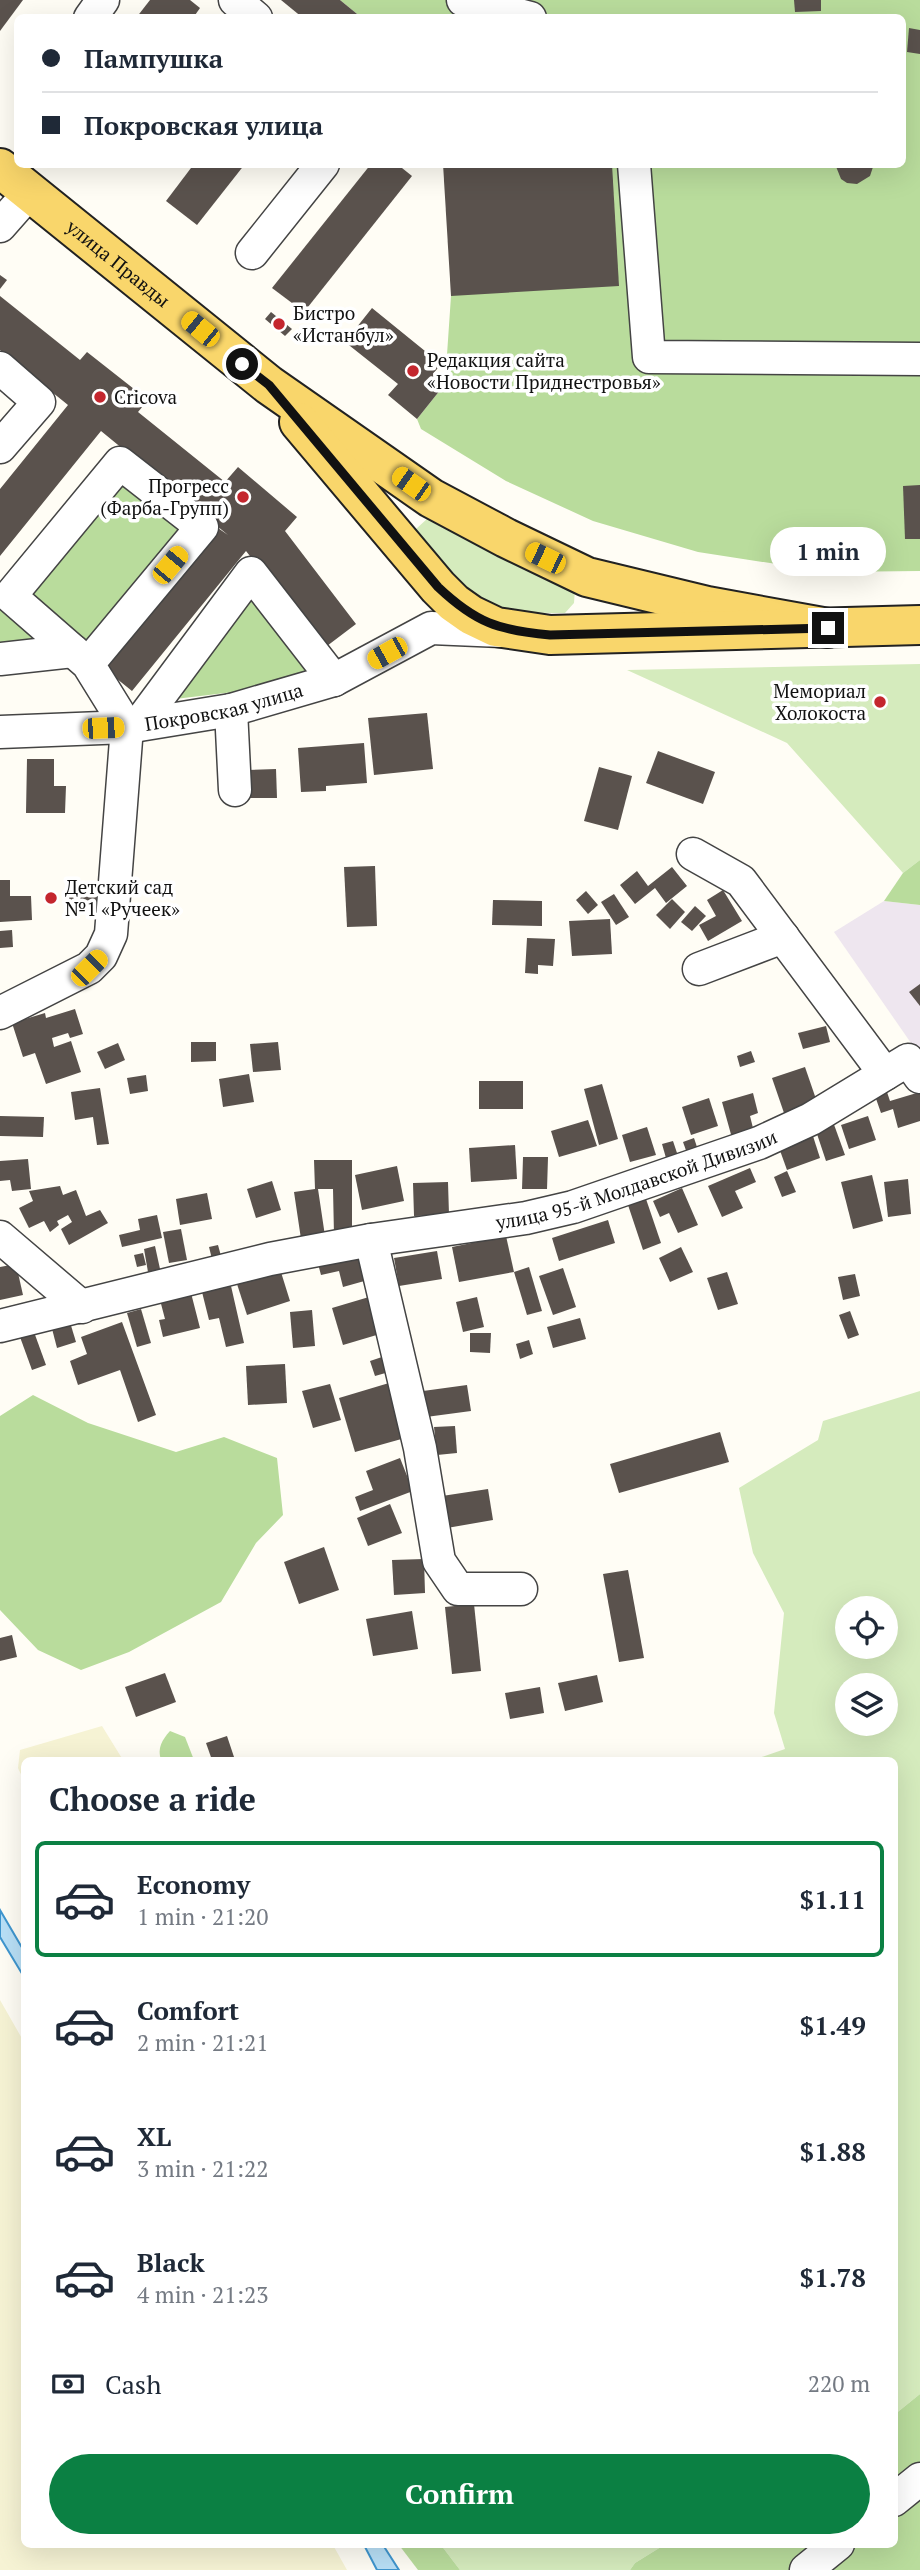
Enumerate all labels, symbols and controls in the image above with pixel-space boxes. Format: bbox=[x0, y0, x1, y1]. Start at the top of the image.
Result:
text: Пампушка bbox=[84, 41, 223, 75]
text: Покровская улица bbox=[84, 108, 323, 142]
street label: улица Правды bbox=[61, 213, 176, 312]
place label: Бистро «Истанбул» bbox=[293, 300, 394, 347]
car bbox=[178, 308, 223, 350]
marker: Бистро «Истанбул» bbox=[271, 316, 287, 332]
place label: Редакция сайта «Новости Приднестровья» bbox=[427, 347, 661, 394]
route start bbox=[226, 348, 258, 380]
marker: Редакция сайта «Новости Приднестровья» bbox=[405, 363, 421, 379]
place label: Cricova bbox=[114, 384, 178, 409]
marker: Cricova bbox=[92, 389, 108, 405]
car bbox=[388, 463, 435, 505]
place label: Прогресс (Фарба-Групп) bbox=[100, 473, 229, 520]
marker: Прогресс (Фарба-Групп) bbox=[235, 489, 251, 505]
callout: 1 min bbox=[770, 526, 886, 576]
text: 1 min bbox=[797, 536, 859, 567]
car bbox=[522, 539, 569, 577]
car bbox=[149, 542, 192, 588]
route end bbox=[812, 612, 844, 644]
car bbox=[364, 634, 411, 672]
street label: Покровская улица bbox=[143, 677, 306, 736]
place label: Мемориал Холокоста bbox=[773, 678, 866, 725]
marker: Мемориал Холокоста bbox=[872, 694, 888, 710]
car bbox=[82, 717, 125, 739]
place label: Детский сад №1 «Ручеек» bbox=[65, 874, 180, 921]
marker: Детский сад №1 «Ручеек» bbox=[43, 890, 59, 906]
car bbox=[67, 946, 112, 990]
street label: улица 95-й Молдавской Дивизии bbox=[493, 1124, 781, 1234]
map controls bbox=[835, 1596, 898, 1736]
button: locate bbox=[835, 1596, 898, 1659]
button: layers bbox=[835, 1673, 898, 1736]
text: Choose a ride bbox=[49, 1778, 256, 1820]
text: Economy bbox=[137, 1867, 250, 1901]
icon: car bbox=[53, 1868, 116, 1931]
text: $1.11 bbox=[800, 1882, 866, 1916]
text: 1 min · 21:20 bbox=[137, 1901, 269, 1932]
text: Comfort bbox=[137, 1993, 239, 2027]
icon: car bbox=[53, 1994, 116, 2057]
text: $1.49 bbox=[800, 2008, 866, 2042]
text: 2 min · 21:21 bbox=[137, 2027, 269, 2058]
text: XL bbox=[137, 2119, 171, 2153]
icon: car bbox=[53, 2120, 116, 2183]
text: $1.88 bbox=[800, 2134, 866, 2168]
text: 3 min · 21:22 bbox=[137, 2153, 269, 2184]
text: Black bbox=[137, 2245, 205, 2279]
icon: car bbox=[53, 2246, 116, 2309]
text: $1.78 bbox=[800, 2260, 866, 2294]
text: 4 min · 21:23 bbox=[137, 2279, 269, 2310]
icon: cash bbox=[49, 2365, 87, 2403]
text: Cash bbox=[105, 2367, 161, 2401]
text: 220 m bbox=[808, 2368, 870, 2399]
button: Confirm bbox=[49, 2454, 870, 2534]

